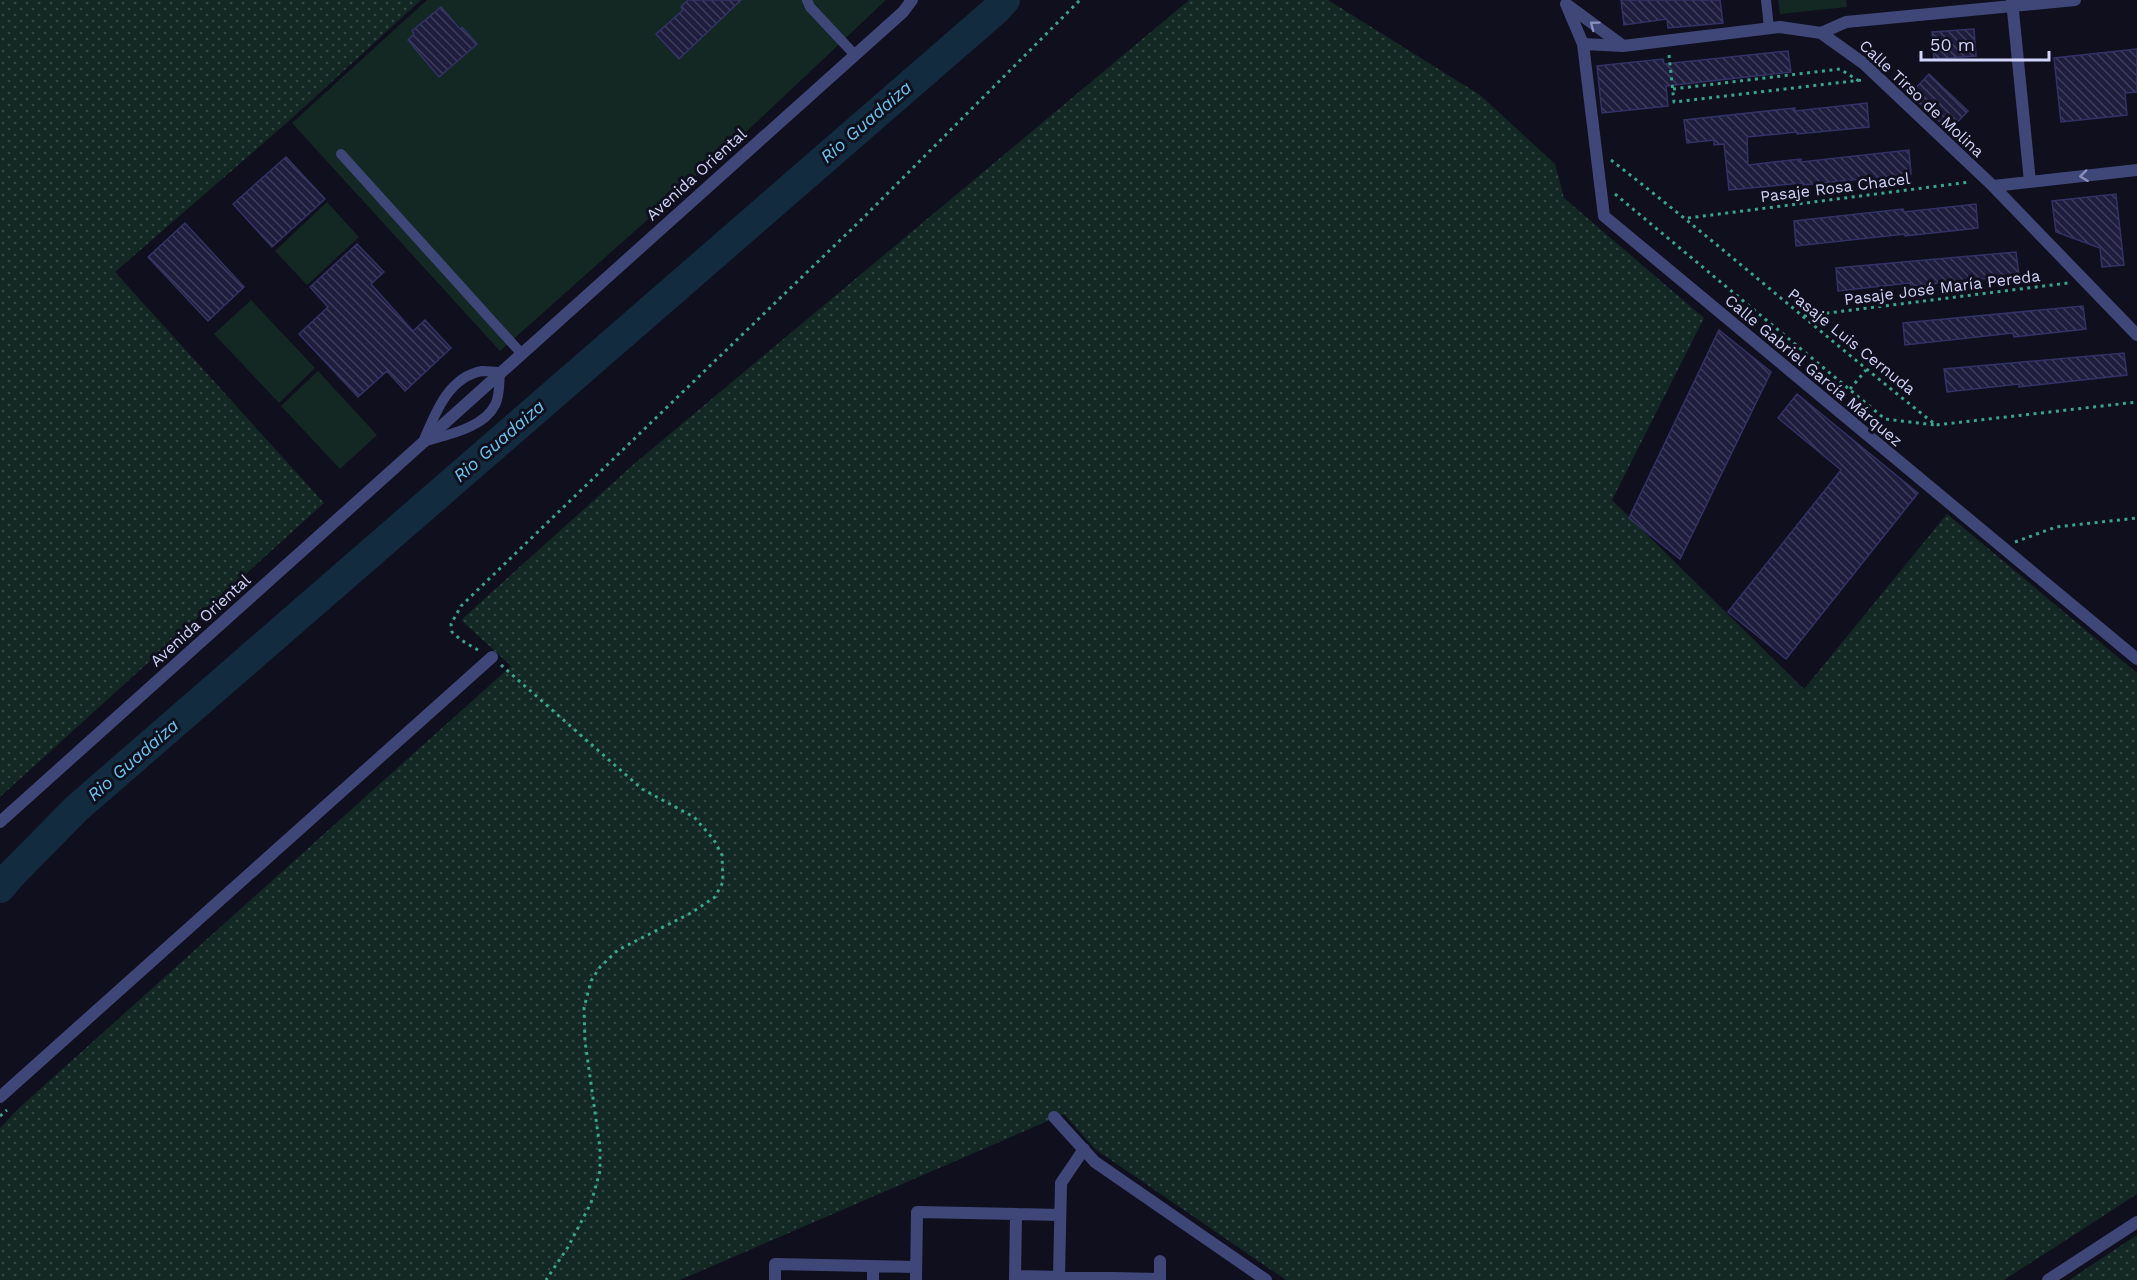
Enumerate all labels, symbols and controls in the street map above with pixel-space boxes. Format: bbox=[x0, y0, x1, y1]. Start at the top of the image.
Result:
one-way arrow bbox=[1590, 21, 1601, 32]
scale bar bbox=[1921, 24, 2048, 62]
text: 50 m bbox=[1930, 34, 1975, 55]
street label: Calle Tirso de Molina bbox=[1855, 36, 1988, 161]
water label: Rio Guadaiza bbox=[816, 76, 916, 167]
street label: Avenida Oriental bbox=[642, 124, 750, 224]
street label: Pasaje Rosa Chacel bbox=[1759, 169, 1911, 206]
one-way arrow bbox=[2079, 169, 2088, 182]
street label: Pasaje José María Pereda bbox=[1843, 266, 2041, 309]
street label: Pasaje Luis Cernuda bbox=[1784, 284, 1919, 399]
street label: Calle Gabriel García Márquez bbox=[1721, 291, 1906, 450]
water label: Rio Guadaiza bbox=[449, 395, 549, 486]
street label: Avenida Oriental bbox=[146, 570, 254, 670]
water label: Rio Guadaiza bbox=[83, 714, 183, 805]

